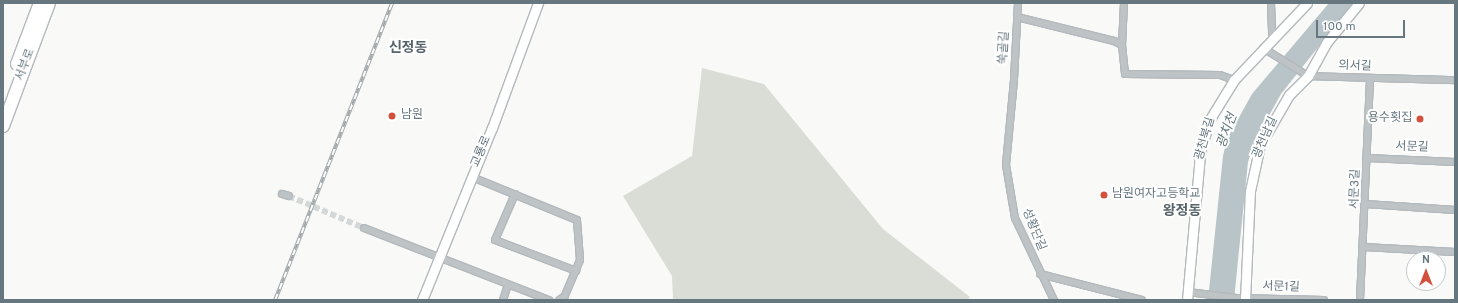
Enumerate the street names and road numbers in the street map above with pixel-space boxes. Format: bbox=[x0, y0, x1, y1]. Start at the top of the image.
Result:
street label: 쑥골길 bbox=[997, 31, 1013, 65]
street label: 서부로 bbox=[13, 47, 39, 83]
street label: 의서길 bbox=[1338, 59, 1372, 75]
street label: 광천남길 bbox=[1250, 115, 1282, 161]
street label: 광천북길 bbox=[1193, 116, 1219, 162]
street label: 교룡로 bbox=[469, 134, 495, 170]
street label: 서문길 bbox=[1395, 140, 1429, 156]
street label: 서문3길 bbox=[1348, 169, 1364, 209]
street label: 성황단길 bbox=[1018, 207, 1048, 253]
street label: 서문1길 bbox=[1262, 280, 1300, 296]

